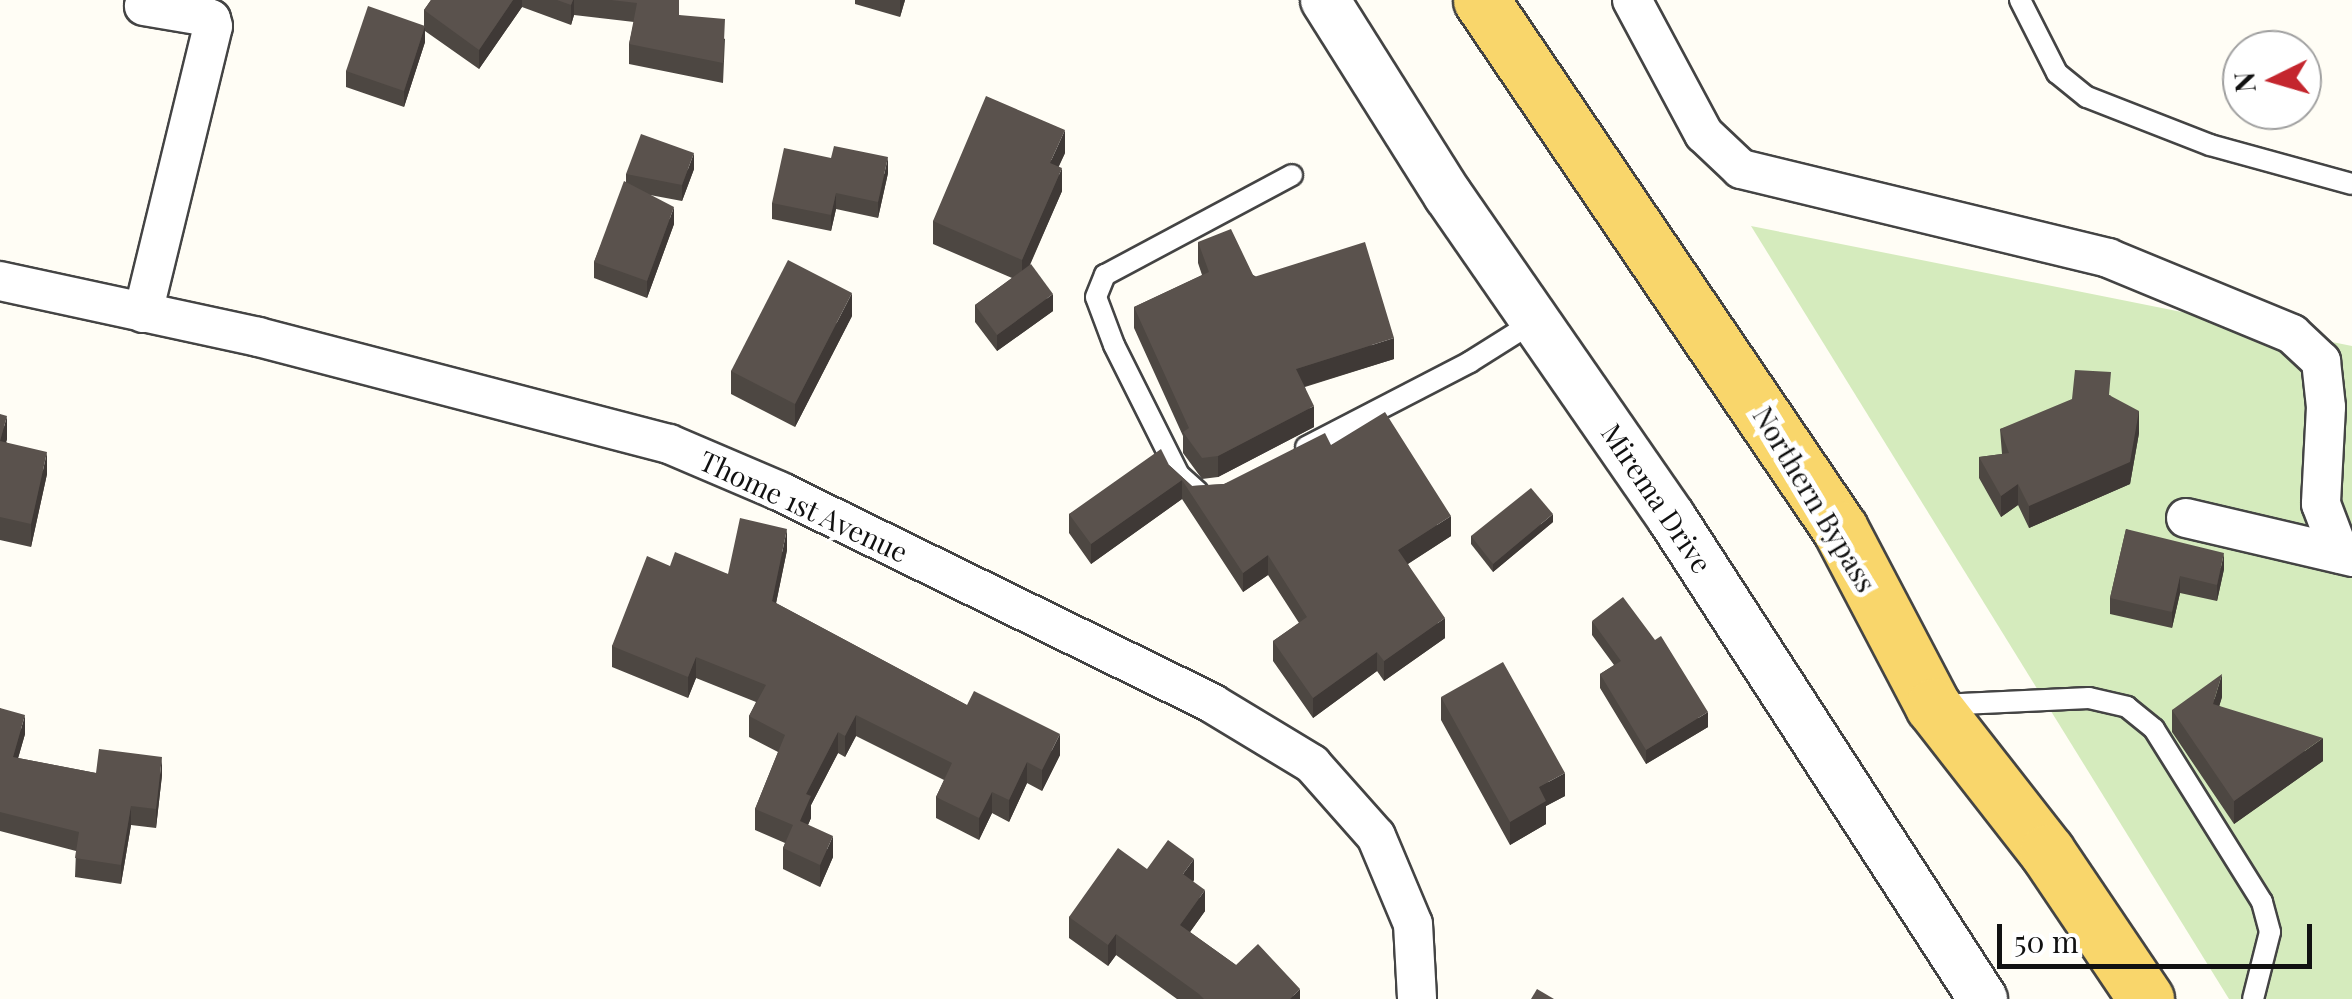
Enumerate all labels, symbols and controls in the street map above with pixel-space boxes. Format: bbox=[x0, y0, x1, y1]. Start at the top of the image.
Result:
north arrow bbox=[2222, 30, 2322, 130]
text: N bbox=[2224, 71, 2263, 94]
street label: Northern Bypass bbox=[1746, 400, 1884, 598]
street label: Mirema Drive bbox=[1595, 417, 1719, 579]
street label: Thome 1st Avenue bbox=[694, 443, 914, 569]
scale bar bbox=[2002, 904, 2317, 966]
text: 50 m bbox=[2014, 921, 2079, 961]

